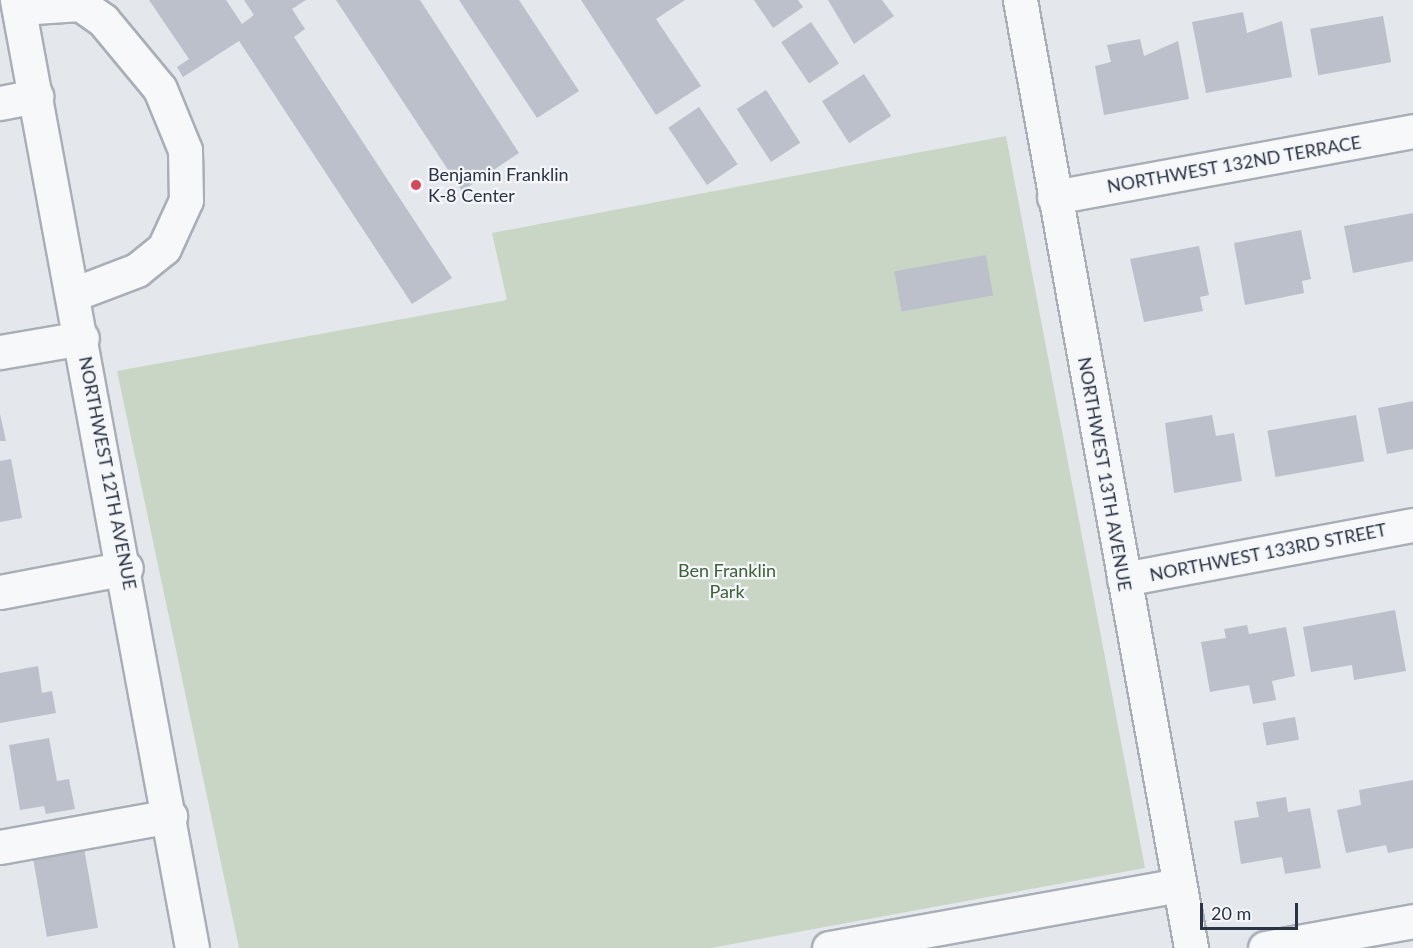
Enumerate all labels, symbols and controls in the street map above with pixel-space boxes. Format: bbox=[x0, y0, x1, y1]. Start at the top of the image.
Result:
street label: NORTHWEST 132ND TERRACE bbox=[1105, 131, 1363, 197]
place label: Benjamin Franklin K-8 Center bbox=[428, 164, 569, 207]
marker: Benjamin Franklin K-8 Center bbox=[409, 178, 423, 192]
street label: NORTHWEST 12TH AVENUE bbox=[75, 354, 141, 592]
street label: NORTHWEST 13TH AVENUE bbox=[1074, 355, 1136, 593]
street label: NORTHWEST 133RD STREET bbox=[1147, 518, 1389, 586]
park label: Ben Franklin Park bbox=[678, 560, 776, 602]
scale bar bbox=[1203, 891, 1300, 929]
text: 20 m bbox=[1211, 902, 1251, 924]

